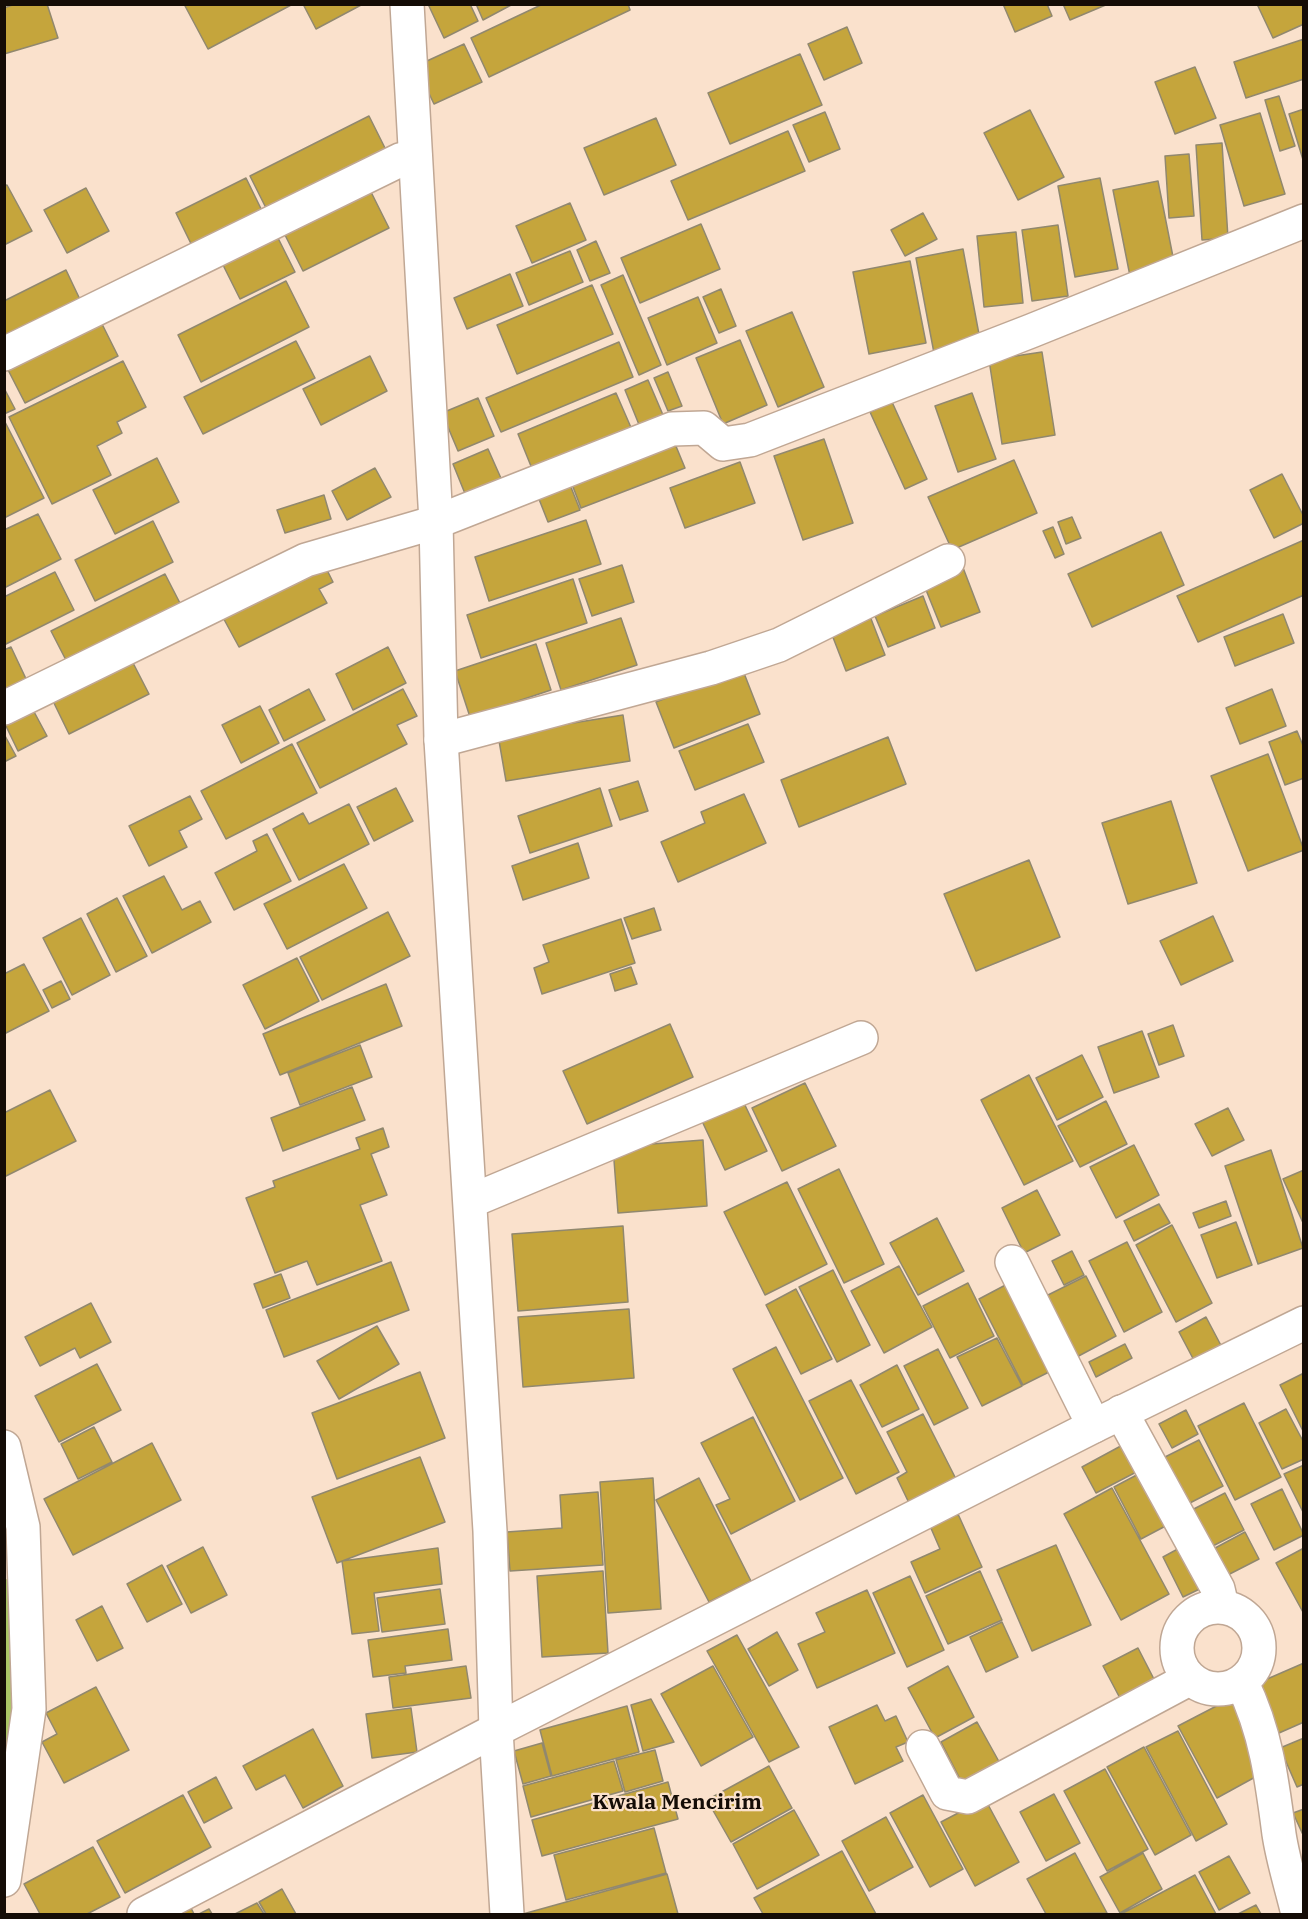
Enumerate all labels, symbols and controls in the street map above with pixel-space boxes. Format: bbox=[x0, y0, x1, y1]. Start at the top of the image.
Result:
district label: Kwala Mencirim bbox=[592, 1790, 762, 1816]

